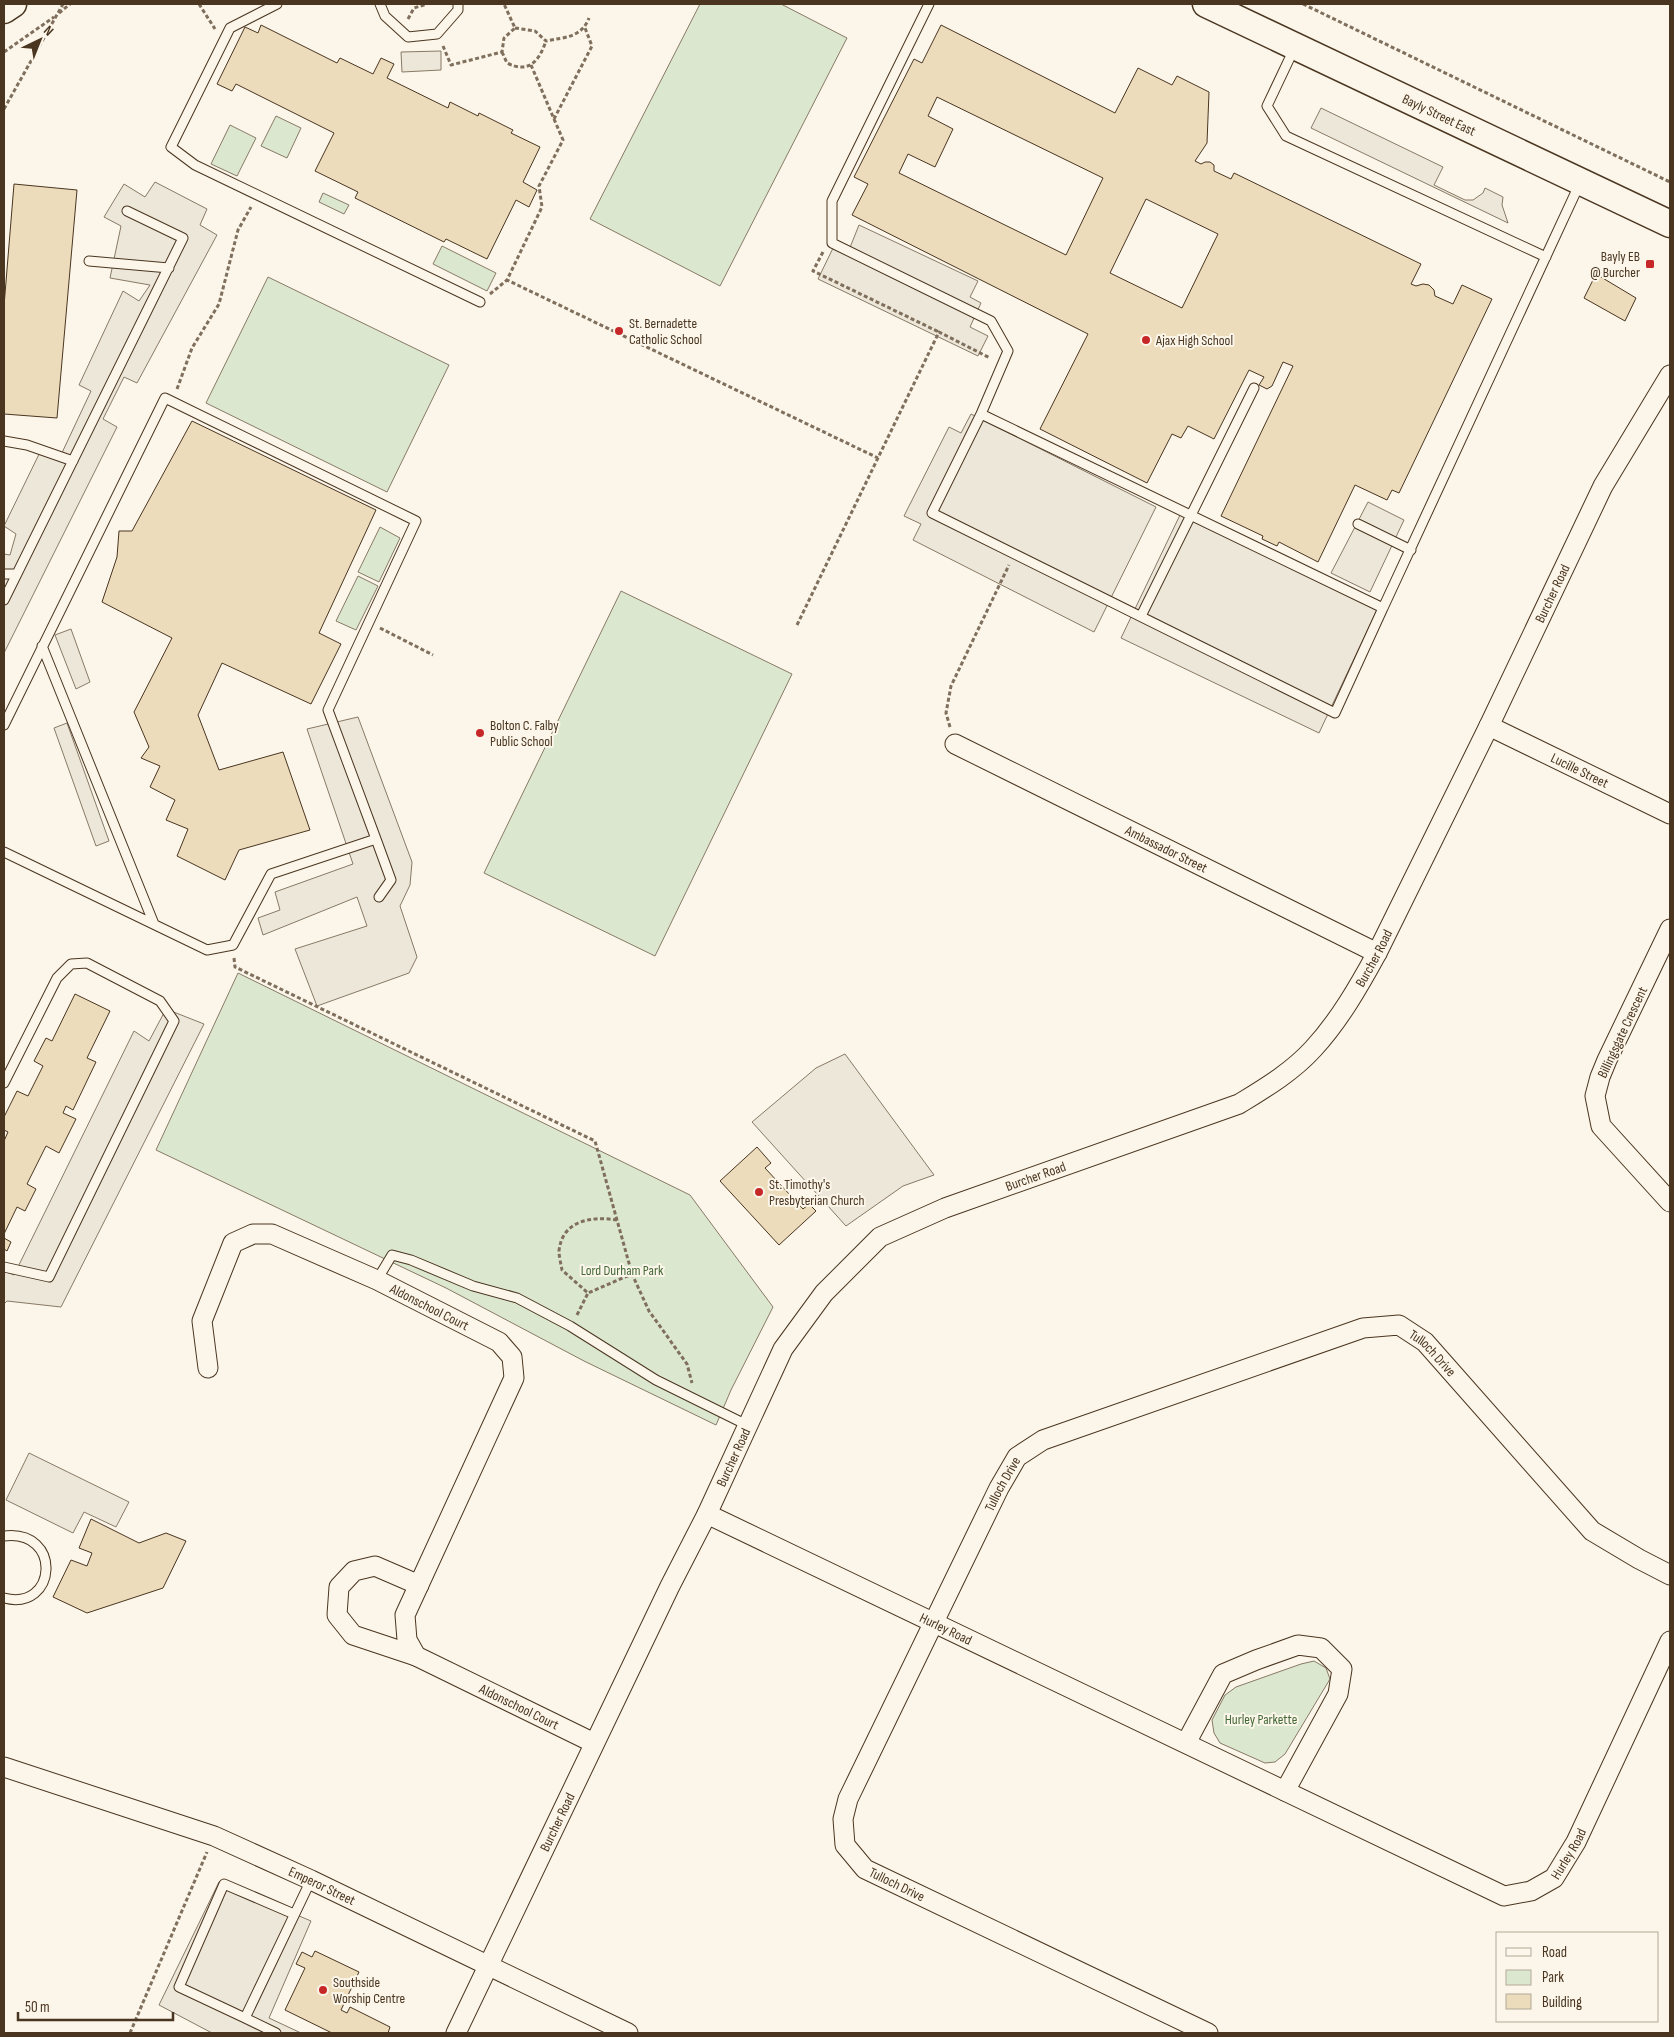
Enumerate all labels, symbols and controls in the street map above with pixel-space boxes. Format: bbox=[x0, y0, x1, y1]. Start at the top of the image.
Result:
north arrow bbox=[15, 15, 65, 65]
text: N bbox=[40, 22, 57, 40]
street label: Bayly Street East bbox=[1399, 90, 1478, 140]
place label: Bayly EB @ Burcher bbox=[1590, 248, 1640, 281]
marker: Bayly EB @ Burcher bbox=[1644, 258, 1656, 270]
place label: St. Bernadette Catholic School bbox=[629, 315, 702, 348]
marker: St. Bernadette Catholic School bbox=[613, 325, 625, 337]
place label: Ajax High School bbox=[1155, 332, 1233, 349]
marker: Ajax High School bbox=[1140, 334, 1152, 346]
street label: Burcher Road bbox=[1531, 561, 1574, 626]
place label: Bolton C. Falby Public School bbox=[490, 717, 559, 750]
marker: Bolton C. Falby Public School bbox=[474, 727, 486, 739]
street label: Lucille Street bbox=[1548, 749, 1611, 792]
street label: Ambassador Street bbox=[1122, 821, 1210, 877]
street label: Burcher Road bbox=[1352, 927, 1396, 990]
street label: Billingsgate Crescent bbox=[1594, 984, 1651, 1081]
street label: Burcher Road bbox=[1003, 1158, 1068, 1195]
place label: St. Timothy's Presbyterian Church bbox=[769, 1176, 865, 1209]
marker: St. Timothy's Presbyterian Church bbox=[753, 1186, 765, 1198]
park label: Lord Durham Park bbox=[581, 1262, 664, 1279]
street label: Aldonschool Court bbox=[386, 1280, 472, 1334]
street label: Tulloch Drive bbox=[1406, 1326, 1459, 1380]
street label: Burcher Road bbox=[713, 1425, 754, 1490]
street label: Tulloch Drive bbox=[981, 1454, 1024, 1514]
street label: Hurley Road bbox=[917, 1609, 975, 1649]
street label: Aldonschool Court bbox=[476, 1680, 562, 1734]
park label: Hurley Parkette bbox=[1225, 1711, 1297, 1728]
street label: Burcher Road bbox=[536, 1790, 579, 1854]
street label: Hurley Road bbox=[1547, 1826, 1590, 1882]
street label: Emperor Street bbox=[286, 1863, 358, 1909]
street label: Tulloch Drive bbox=[866, 1864, 927, 1905]
legend bbox=[1496, 1932, 1659, 2022]
text: Road bbox=[1542, 1943, 1567, 1962]
text: Park bbox=[1542, 1968, 1564, 1987]
place label: Southside Worship Centre bbox=[333, 1974, 405, 2007]
marker: Southside Worship Centre bbox=[317, 1984, 329, 1996]
scale bar bbox=[18, 1990, 172, 2022]
text: Building bbox=[1542, 1993, 1582, 2012]
text: 50 m bbox=[25, 1998, 50, 2017]

